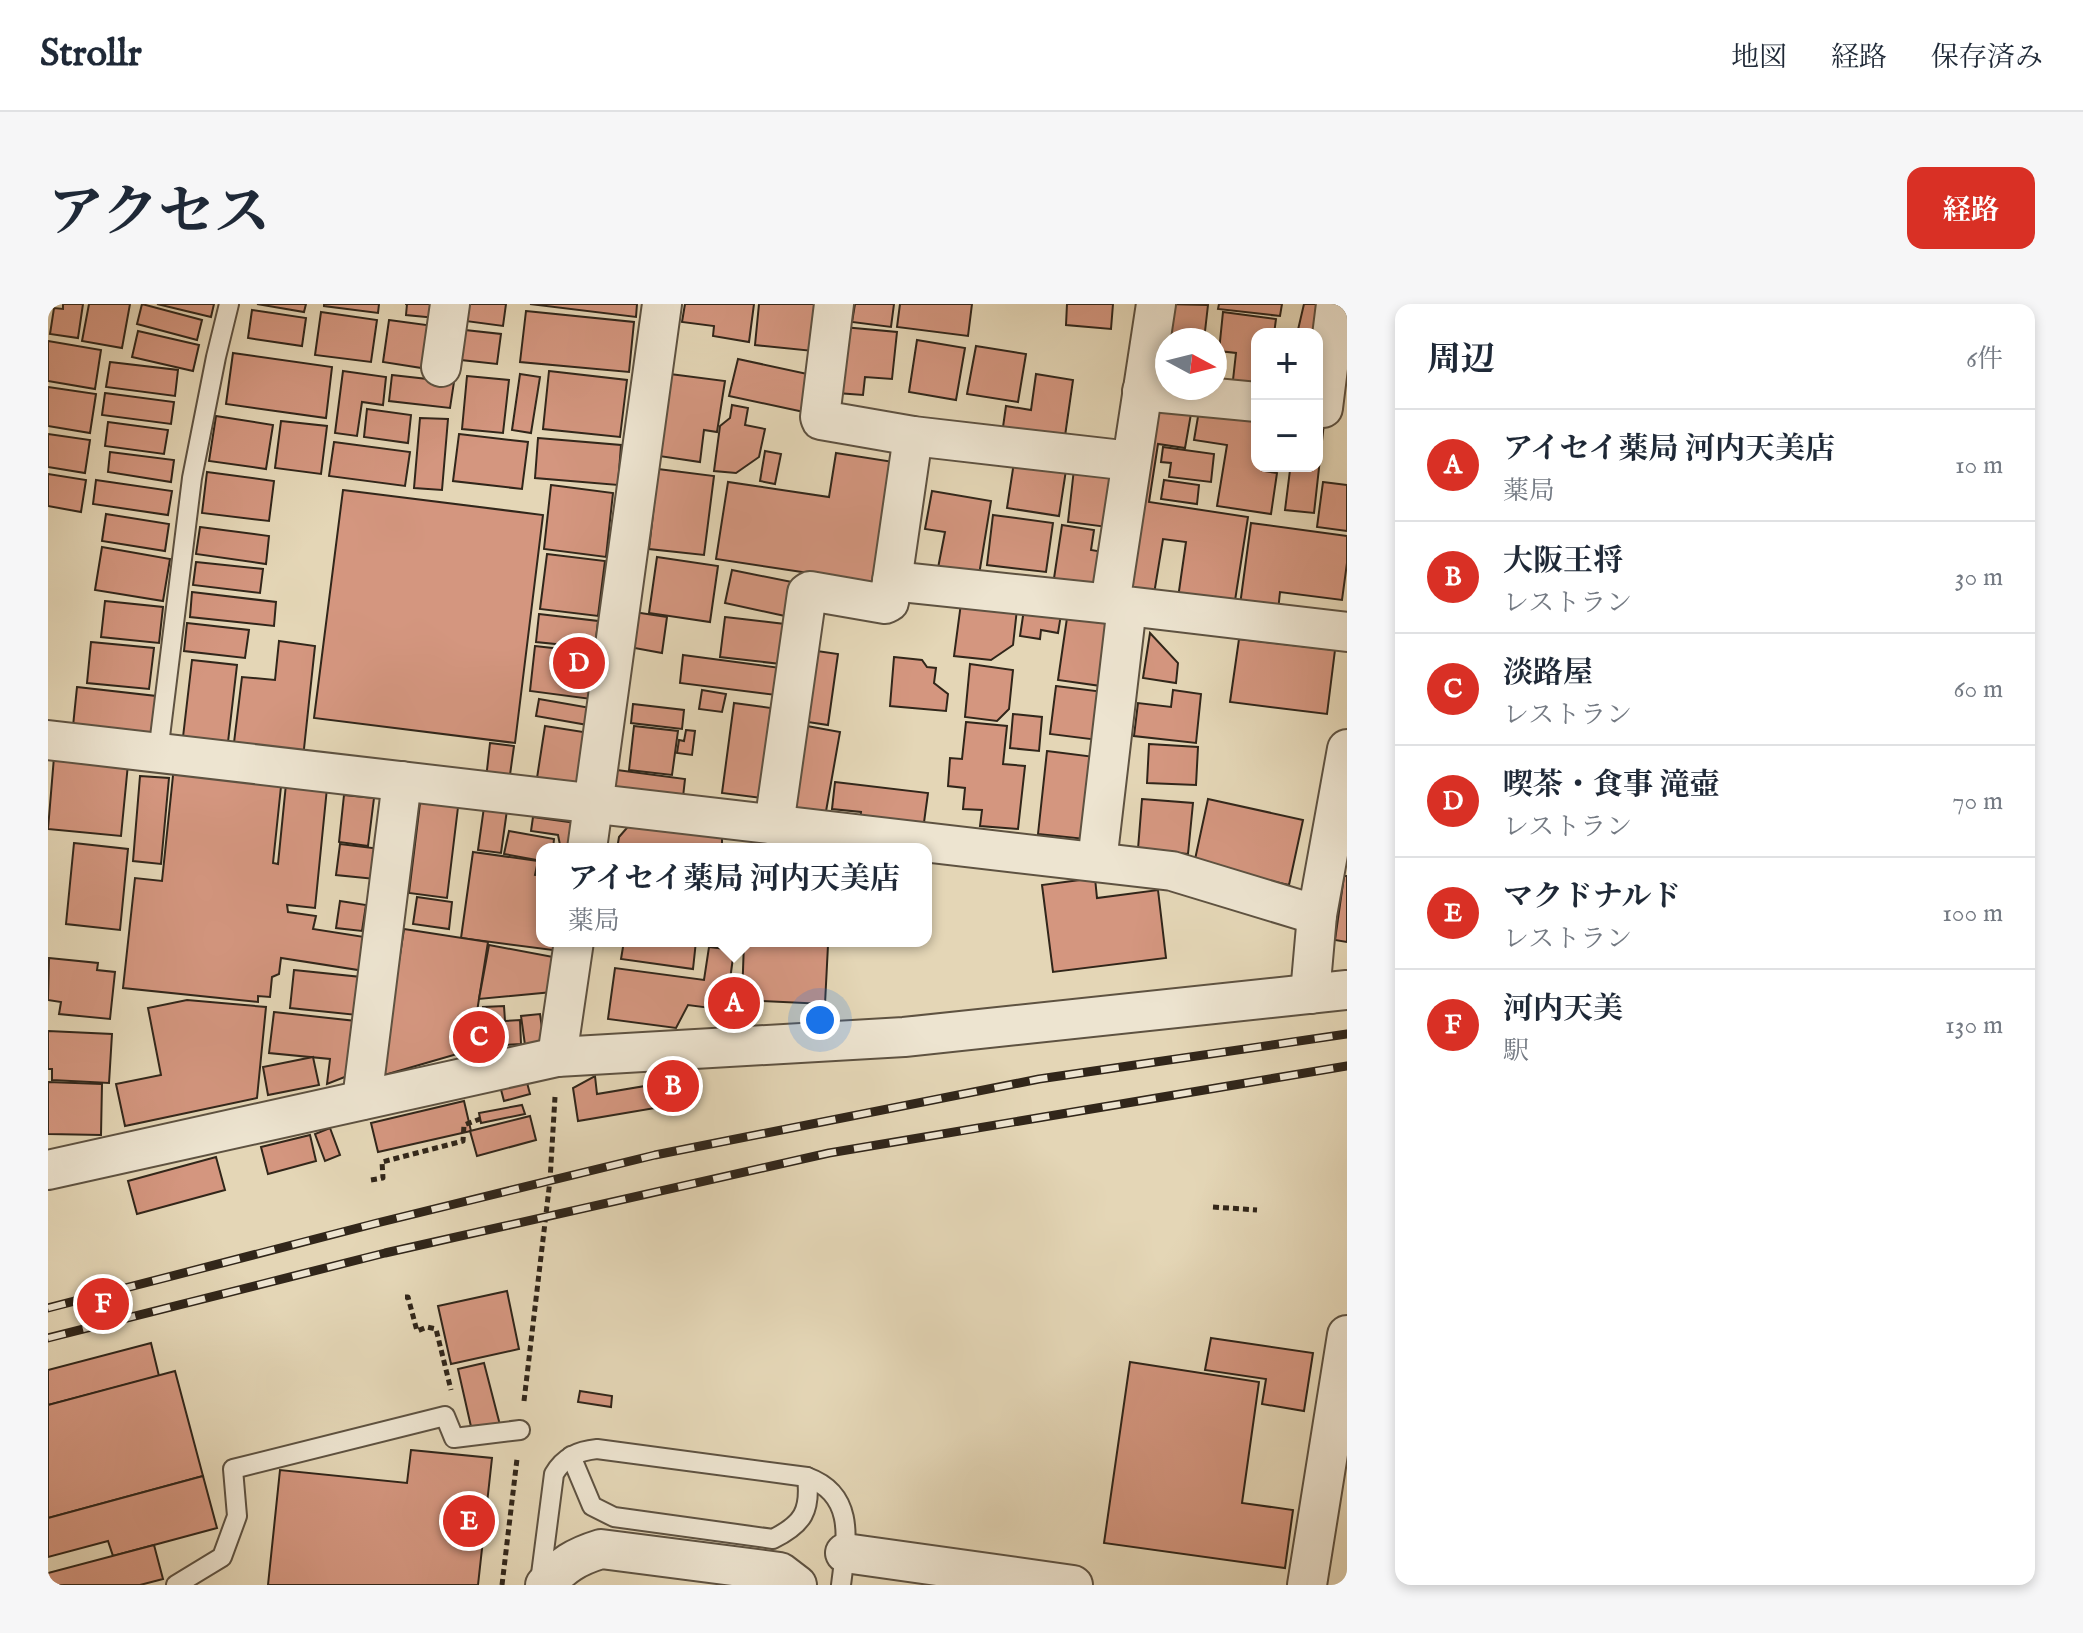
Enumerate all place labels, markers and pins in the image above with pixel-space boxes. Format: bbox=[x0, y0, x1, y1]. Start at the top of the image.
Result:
pin: D bbox=[553, 633, 605, 693]
pin: A bbox=[708, 973, 760, 1033]
pin: C bbox=[453, 1007, 505, 1067]
pin: B bbox=[647, 1056, 699, 1116]
pin: F bbox=[77, 1274, 129, 1334]
pin: E bbox=[443, 1491, 495, 1551]

